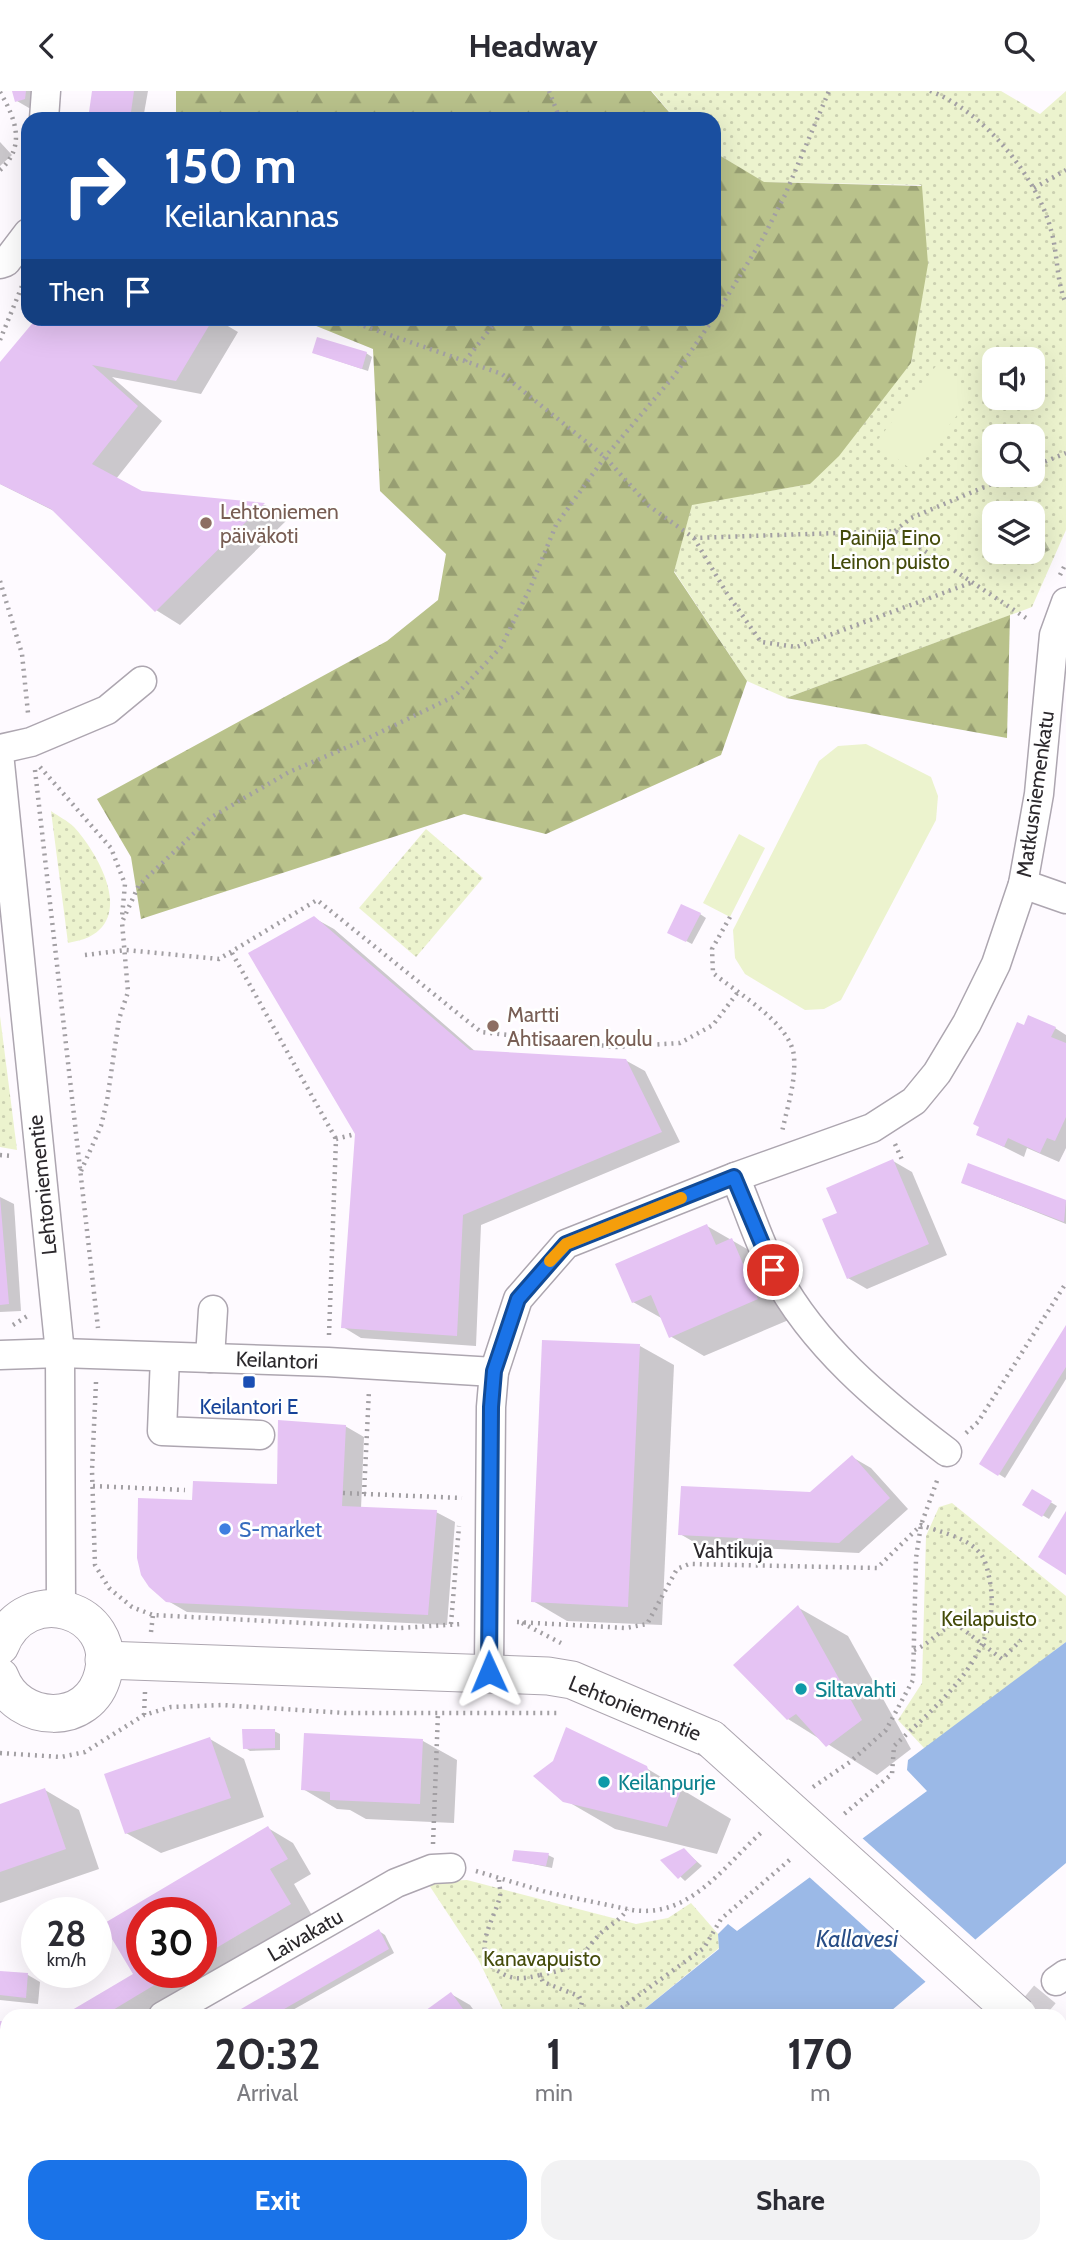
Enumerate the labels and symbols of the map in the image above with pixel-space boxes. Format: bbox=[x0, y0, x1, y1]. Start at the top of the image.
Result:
place label: Lehtoniemen päiväkoti bbox=[220, 499, 339, 548]
marker: Lehtoniemen päiväkoti bbox=[198, 515, 214, 531]
park label: Painija Eino Leinon puisto bbox=[830, 525, 950, 574]
street label: Matkusniemenkatu bbox=[1011, 709, 1059, 879]
place label: Martti Ahtisaaren koulu bbox=[507, 1002, 653, 1051]
marker: Martti Ahtisaaren koulu bbox=[485, 1018, 501, 1034]
street label: Lehtoniementie bbox=[22, 1113, 62, 1256]
pin bbox=[743, 1240, 803, 1300]
street label: Keilantori bbox=[235, 1346, 319, 1374]
marker: Keilantori E bbox=[241, 1374, 257, 1390]
place label: Keilantori E bbox=[200, 1394, 298, 1419]
place label: S-market bbox=[239, 1517, 322, 1542]
marker: S-market bbox=[217, 1521, 233, 1537]
street label: Vahtikuja bbox=[693, 1538, 773, 1564]
park label: Keilapuisto bbox=[941, 1606, 1037, 1631]
position arrow bbox=[452, 1635, 526, 1709]
street label: Lehtoniementie bbox=[565, 1670, 705, 1746]
place label: Siltavahti bbox=[815, 1677, 896, 1702]
marker: Siltavahti bbox=[793, 1681, 809, 1697]
place label: Keilanpurje bbox=[618, 1770, 716, 1796]
marker: Keilanpurje bbox=[596, 1774, 612, 1790]
speed limit sign: 30 bbox=[126, 1897, 217, 1988]
street label: Laivakatu bbox=[263, 1904, 347, 1966]
water label: Kallavesi bbox=[816, 1925, 899, 1953]
park label: Kanavapuisto bbox=[483, 1946, 601, 1971]

